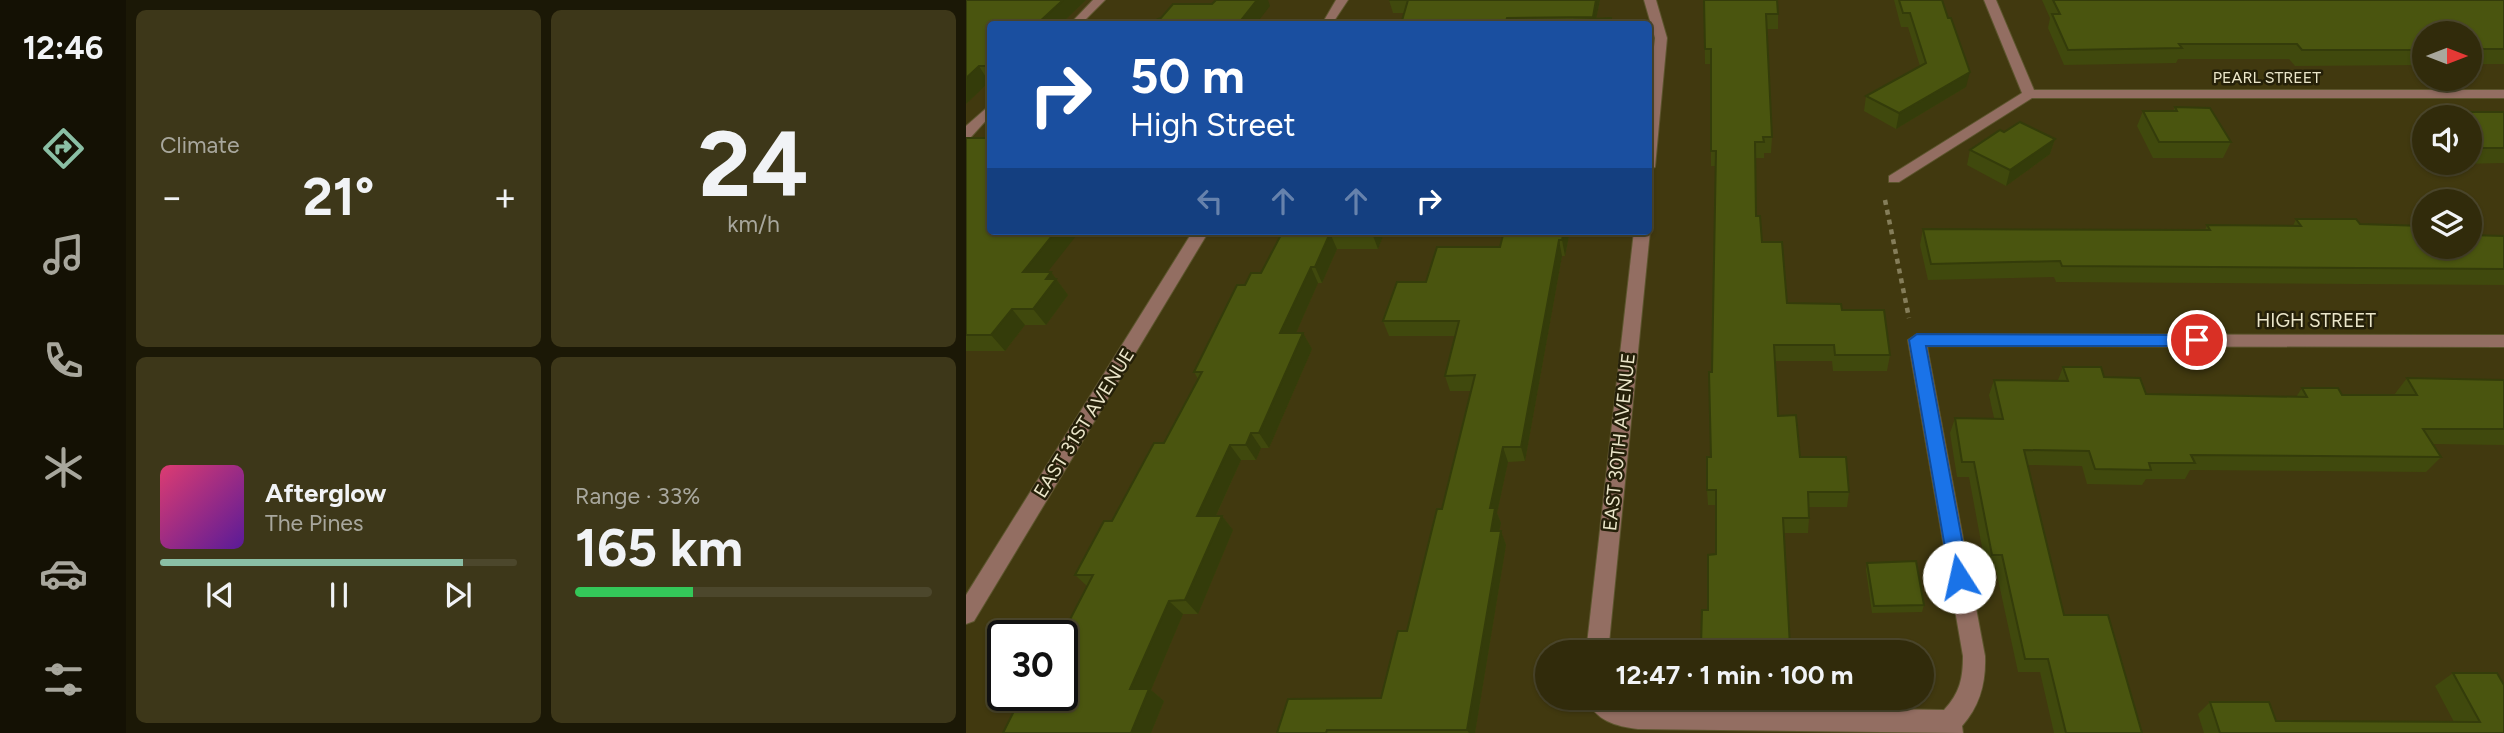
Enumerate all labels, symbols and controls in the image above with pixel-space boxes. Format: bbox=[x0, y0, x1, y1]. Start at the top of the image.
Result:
north arrow bbox=[2412, 21, 2482, 91]
map controls bbox=[2412, 21, 2482, 259]
text: 12:46 bbox=[23, 29, 103, 67]
text: 50 m bbox=[1130, 46, 1245, 105]
icon: right bbox=[1015, 49, 1106, 140]
street label: PEARL STREET bbox=[2213, 68, 2321, 87]
button: sound bbox=[2412, 105, 2482, 175]
text: High Street bbox=[1130, 106, 1296, 144]
text: 24 bbox=[698, 110, 809, 219]
icon: directions bbox=[39, 124, 88, 173]
text: Climate bbox=[160, 131, 239, 159]
text: 21° bbox=[303, 166, 374, 228]
text: − bbox=[160, 174, 184, 220]
text: + bbox=[493, 174, 517, 220]
icon: left bbox=[1191, 182, 1229, 220]
icon: ahead bbox=[1264, 182, 1302, 220]
icon: ahead bbox=[1337, 182, 1375, 220]
icon: right bbox=[1410, 182, 1448, 220]
button: layers bbox=[2412, 189, 2482, 259]
text: km/h bbox=[727, 210, 780, 238]
icon: music bbox=[39, 230, 88, 279]
street label: HIGH STREET bbox=[2256, 309, 2376, 332]
pin bbox=[2167, 310, 2227, 370]
icon: arrive bbox=[2178, 321, 2216, 359]
icon: phone bbox=[39, 336, 88, 385]
street label: EAST 31ST AVENUE bbox=[1029, 344, 1139, 502]
street label: EAST 30TH AVENUE bbox=[1598, 352, 1640, 532]
icon: climate bbox=[39, 443, 88, 492]
text: Afterglow bbox=[265, 477, 387, 509]
text: Range · 33% bbox=[575, 482, 700, 510]
text: The Pines bbox=[265, 509, 364, 537]
text: 165 km bbox=[575, 517, 743, 579]
position arrow bbox=[1922, 540, 1996, 614]
icon: car bbox=[39, 549, 88, 598]
icon: previous bbox=[201, 576, 239, 614]
icon: pause bbox=[320, 576, 358, 614]
icon: next bbox=[439, 576, 477, 614]
speed limit sign: 30 bbox=[987, 620, 1078, 711]
icon: filters bbox=[39, 655, 88, 704]
text: 12:47 · 1 min · 100 m bbox=[1616, 659, 1853, 691]

